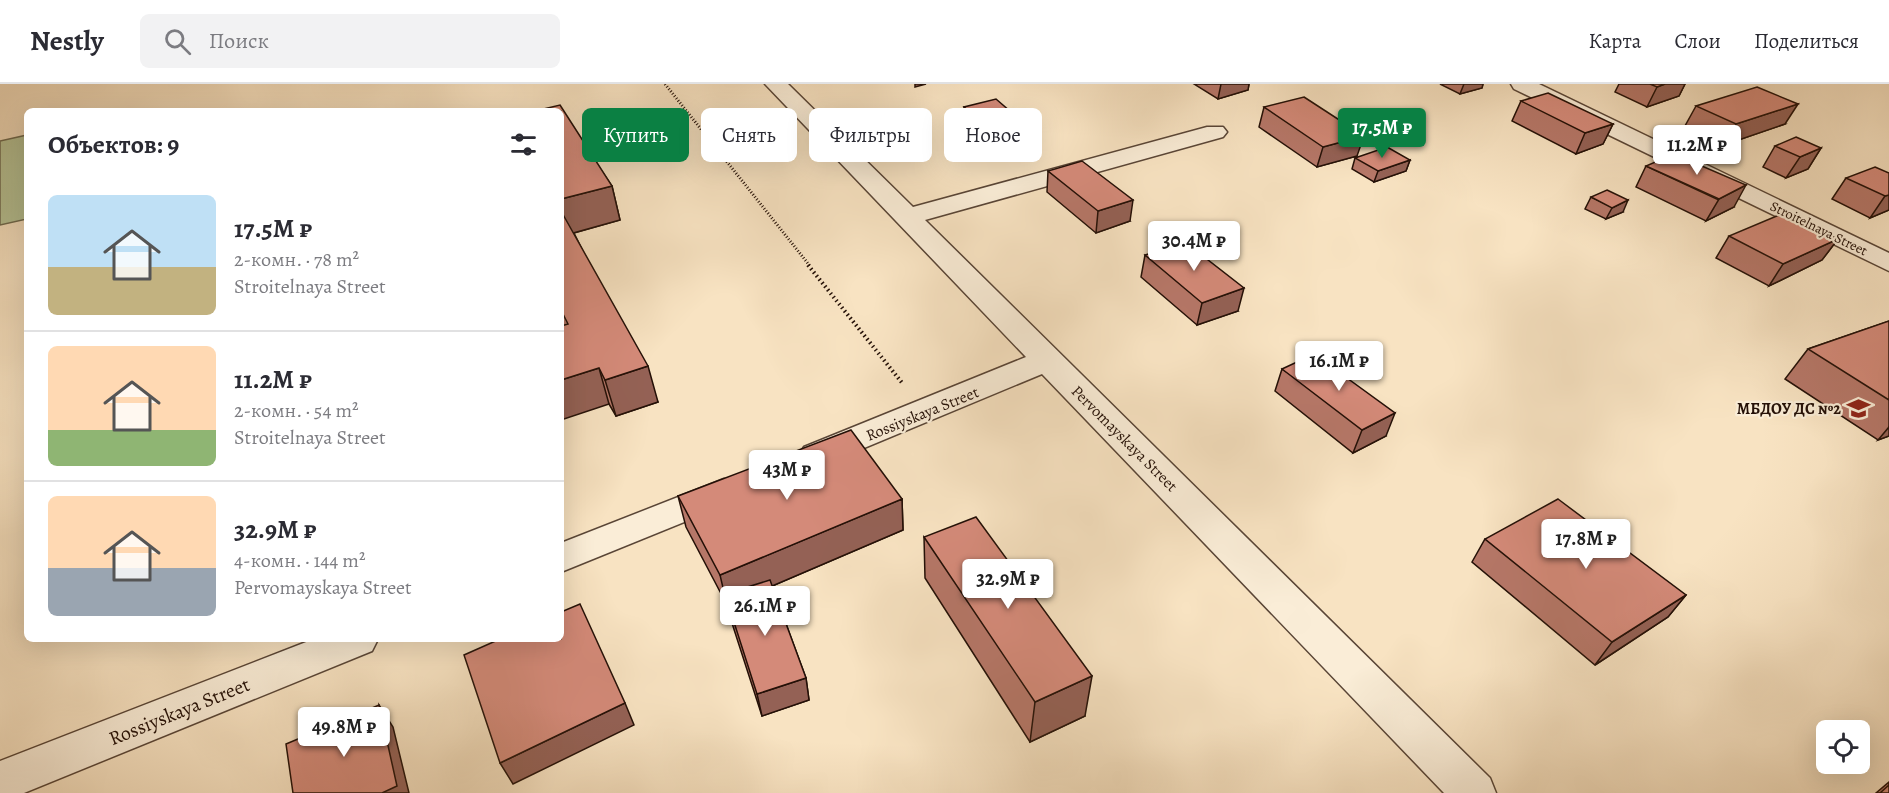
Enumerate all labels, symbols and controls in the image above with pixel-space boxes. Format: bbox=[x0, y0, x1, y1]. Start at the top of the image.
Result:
search box bbox=[140, 14, 560, 68]
text: Nestly bbox=[30, 22, 104, 60]
icon: search bbox=[161, 25, 194, 58]
text: Поиск bbox=[209, 26, 269, 56]
text: Карта bbox=[1588, 27, 1641, 55]
text: Слои bbox=[1674, 27, 1721, 55]
text: Поделиться bbox=[1754, 27, 1859, 55]
chip: Купить bbox=[582, 108, 689, 162]
chip: Снять bbox=[701, 108, 797, 162]
chip: Фильтры bbox=[809, 108, 932, 162]
chip: Новое bbox=[944, 108, 1042, 162]
pin: 17.5M ₽ bbox=[1327, 108, 1437, 159]
text: 17.5M ₽ bbox=[1352, 114, 1412, 141]
pin: 11.2M ₽ bbox=[1642, 125, 1752, 176]
text: Объектов: 9 bbox=[48, 127, 179, 162]
icon: filters bbox=[507, 128, 540, 161]
text: 11.2M ₽ bbox=[1667, 131, 1727, 158]
street label: Stroitelnaya Street bbox=[1767, 197, 1871, 260]
text: 17.5M ₽ bbox=[234, 211, 312, 246]
icon: home bbox=[96, 219, 168, 291]
pin: 30.4M ₽ bbox=[1139, 221, 1249, 272]
text: 30.4M ₽ bbox=[1162, 227, 1226, 254]
text: 2-комн. · 78 m² bbox=[234, 246, 359, 273]
text: Stroitelnaya Street bbox=[234, 273, 386, 300]
pin: 16.1M ₽ bbox=[1284, 341, 1394, 392]
text: 16.1M ₽ bbox=[1309, 347, 1369, 374]
text: 11.2M ₽ bbox=[234, 362, 312, 397]
icon: home bbox=[96, 370, 168, 442]
street label: Rossiyskaya Street bbox=[863, 381, 982, 447]
street label: Pervomayskaya Street bbox=[1066, 381, 1182, 497]
school or university icon: МБДОУ ДС №2 bbox=[1846, 395, 1872, 421]
text: 2-комн. · 54 m² bbox=[234, 397, 359, 424]
place label: МБДОУ ДС №2 bbox=[1737, 398, 1841, 420]
text: Stroitelnaya Street bbox=[234, 424, 386, 451]
pin: 43M ₽ bbox=[745, 450, 829, 501]
text: 43M ₽ bbox=[763, 456, 811, 483]
text: 32.9M ₽ bbox=[234, 512, 317, 547]
pin: 17.8M ₽ bbox=[1531, 519, 1641, 570]
icon: home bbox=[96, 520, 168, 592]
text: 17.8M ₽ bbox=[1555, 525, 1617, 552]
text: 4-комн. · 144 m² bbox=[234, 547, 366, 574]
pin: 32.9M ₽ bbox=[953, 559, 1063, 610]
text: 32.9M ₽ bbox=[976, 565, 1040, 592]
text: Pervomayskaya Street bbox=[234, 574, 412, 601]
pin: 26.1M ₽ bbox=[710, 586, 820, 637]
text: 26.1M ₽ bbox=[734, 592, 796, 619]
street label: Rossiyskaya Street bbox=[105, 671, 254, 752]
pin: 49.8M ₽ bbox=[289, 707, 399, 758]
text: 49.8M ₽ bbox=[312, 713, 376, 740]
map controls bbox=[1816, 720, 1870, 774]
button: locate bbox=[1816, 720, 1870, 774]

